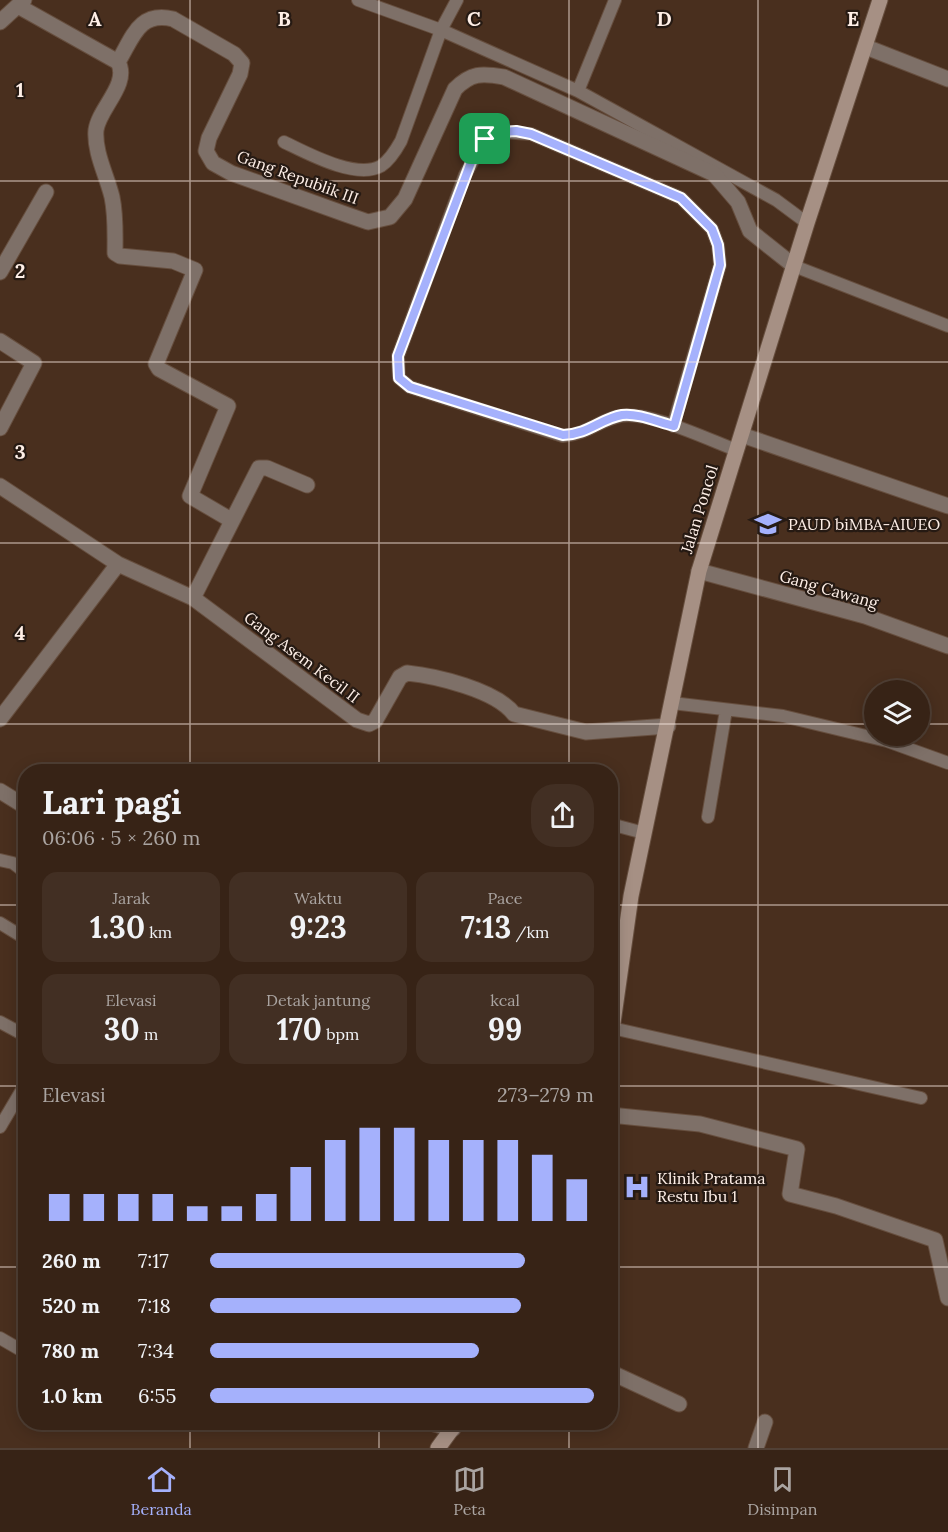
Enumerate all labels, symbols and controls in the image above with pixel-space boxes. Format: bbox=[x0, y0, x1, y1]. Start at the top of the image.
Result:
text: A bbox=[88, 6, 102, 31]
text: B bbox=[277, 6, 291, 31]
text: C bbox=[467, 6, 481, 31]
text: D bbox=[656, 6, 672, 31]
text: E bbox=[847, 6, 859, 31]
text: 1 bbox=[16, 77, 24, 102]
pin bbox=[459, 113, 510, 164]
icon: arrive bbox=[468, 122, 501, 155]
street label: Gang Republik III bbox=[234, 146, 362, 208]
text: 2 bbox=[15, 258, 25, 283]
text: 3 bbox=[14, 439, 26, 464]
street label: Jalan Poncol bbox=[676, 462, 722, 557]
school or university icon: PAUD biMBA-AIUEO bbox=[753, 509, 783, 539]
place label: PAUD biMBA-AIUEO bbox=[788, 514, 940, 534]
street label: Gang Cawang bbox=[777, 565, 882, 613]
street label: Gang Asem Kecil II bbox=[240, 607, 364, 707]
text: 4 bbox=[15, 620, 26, 645]
map controls bbox=[864, 680, 930, 746]
button: layers bbox=[864, 680, 930, 746]
text: Lari pagi bbox=[42, 781, 181, 823]
button: share bbox=[531, 784, 594, 847]
text: 06:06 · 5 × 260 m bbox=[42, 825, 200, 850]
text: Jarak bbox=[112, 888, 150, 908]
text: Waktu bbox=[294, 888, 342, 908]
text: Pace bbox=[488, 888, 522, 908]
text: 1.30 bbox=[90, 908, 145, 946]
text: 9:23 bbox=[289, 908, 347, 946]
text: 7:13 bbox=[461, 908, 511, 946]
text: km bbox=[145, 922, 172, 942]
text: /km bbox=[511, 922, 549, 942]
text: Elevasi bbox=[106, 990, 156, 1010]
text: Detak jantung bbox=[266, 990, 370, 1010]
text: kcal bbox=[490, 990, 520, 1010]
text: 30 bbox=[104, 1010, 140, 1048]
text: 170 bbox=[277, 1010, 322, 1048]
text: 99 bbox=[488, 1010, 522, 1048]
text: m bbox=[140, 1024, 158, 1044]
text: bpm bbox=[322, 1024, 359, 1044]
text: Elevasi bbox=[42, 1082, 106, 1107]
text: 273–279 m bbox=[497, 1082, 594, 1107]
place label: Klinik Pratama Restu Ibu 1 bbox=[657, 1168, 765, 1206]
hospital icon: Klinik Pratama Restu Ibu 1 bbox=[622, 1172, 652, 1202]
text: 260 m bbox=[42, 1248, 101, 1273]
text: 7:17 bbox=[138, 1248, 169, 1273]
text: 520 m bbox=[42, 1293, 100, 1318]
text: 7:18 bbox=[138, 1293, 171, 1318]
text: 780 m bbox=[42, 1338, 99, 1363]
text: 7:34 bbox=[138, 1338, 174, 1363]
text: 1.0 km bbox=[42, 1383, 103, 1408]
text: 6:55 bbox=[138, 1383, 176, 1408]
tab: Beranda bbox=[131, 1463, 192, 1519]
tab: Peta bbox=[453, 1463, 486, 1519]
tab: Disimpan bbox=[747, 1463, 817, 1519]

